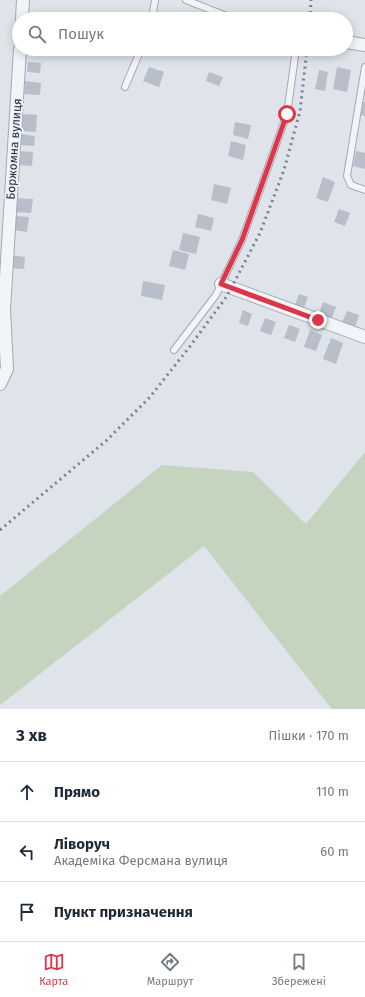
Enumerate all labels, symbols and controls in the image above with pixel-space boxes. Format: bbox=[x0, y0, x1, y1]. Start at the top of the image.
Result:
search box bbox=[12, 12, 353, 56]
icon: search bbox=[26, 23, 48, 45]
text: Пошук bbox=[58, 25, 104, 43]
street label: Боржомна вулиця bbox=[3, 98, 25, 200]
route start bbox=[278, 105, 296, 123]
route end bbox=[309, 311, 327, 329]
text: 3 хв bbox=[16, 725, 47, 746]
text: Пішки · 170 m bbox=[269, 728, 349, 743]
icon: ahead bbox=[16, 781, 38, 803]
text: Прямо bbox=[54, 783, 100, 801]
text: 110 m bbox=[316, 784, 349, 799]
text: Ліворуч bbox=[54, 835, 110, 853]
icon: left bbox=[16, 841, 38, 863]
text: 60 m bbox=[320, 844, 349, 859]
text: Академіка Ферсмана вулиця bbox=[54, 853, 228, 868]
icon: arrive bbox=[16, 901, 38, 923]
text: Пункт призначення bbox=[54, 903, 193, 921]
tab: Карта bbox=[39, 951, 68, 988]
tab: Маршрут bbox=[147, 951, 193, 988]
tab: Збережені bbox=[272, 951, 326, 988]

